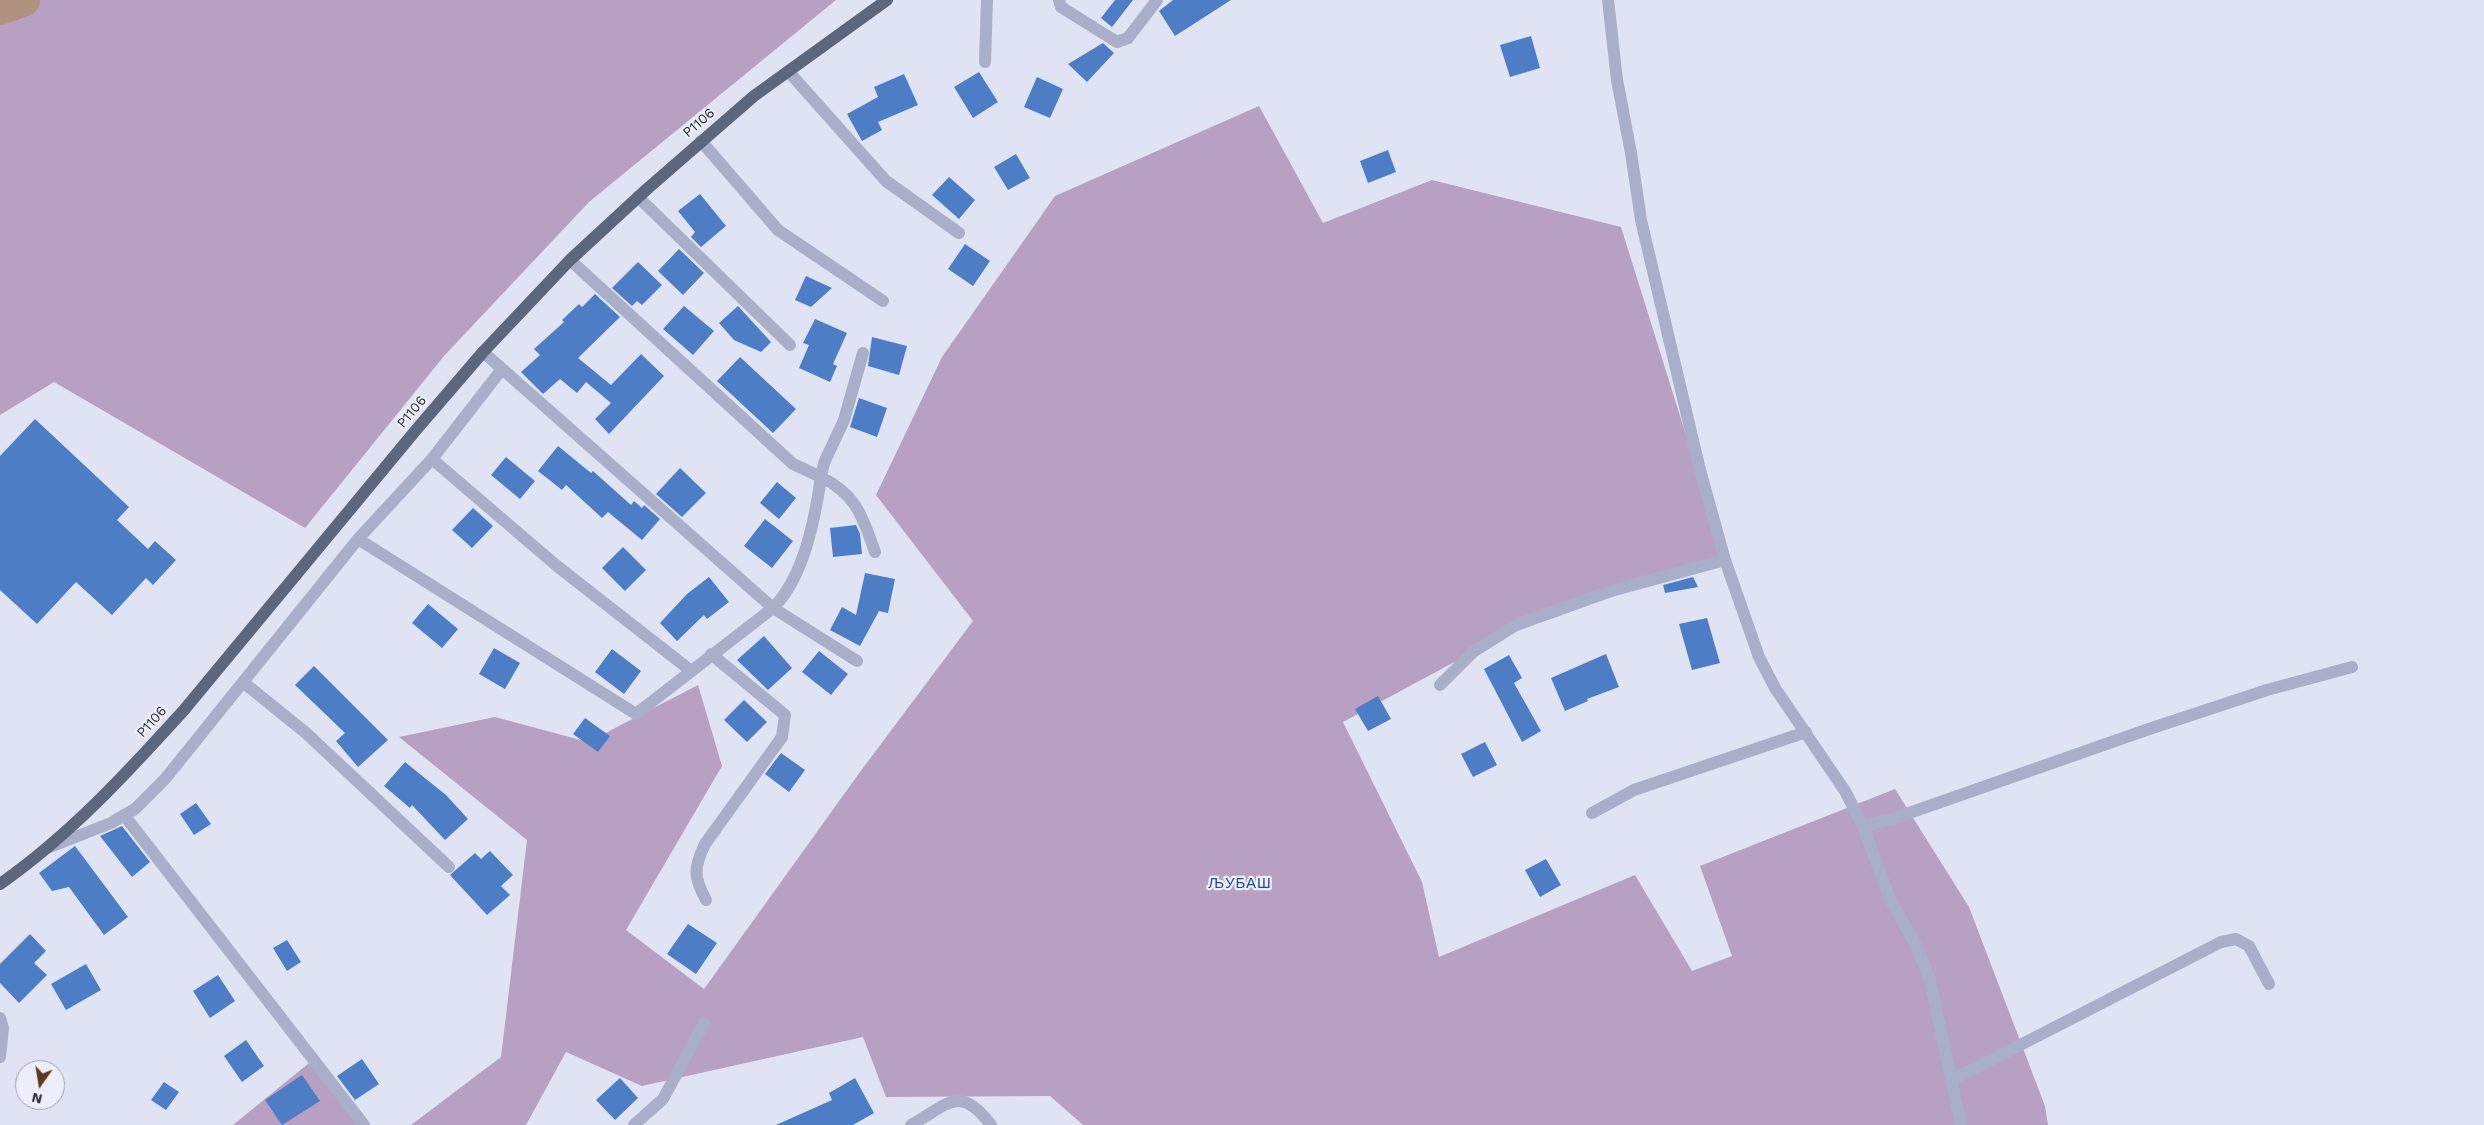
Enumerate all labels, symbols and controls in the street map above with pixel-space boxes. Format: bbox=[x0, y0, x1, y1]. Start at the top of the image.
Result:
street label: P1106 bbox=[680, 105, 718, 141]
street label: P1106 bbox=[394, 393, 430, 431]
street label: P1106 bbox=[133, 703, 171, 741]
district label: ЉУБАШ bbox=[1208, 875, 1272, 893]
north arrow bbox=[15, 1060, 65, 1110]
text: N bbox=[30, 1090, 44, 1108]

